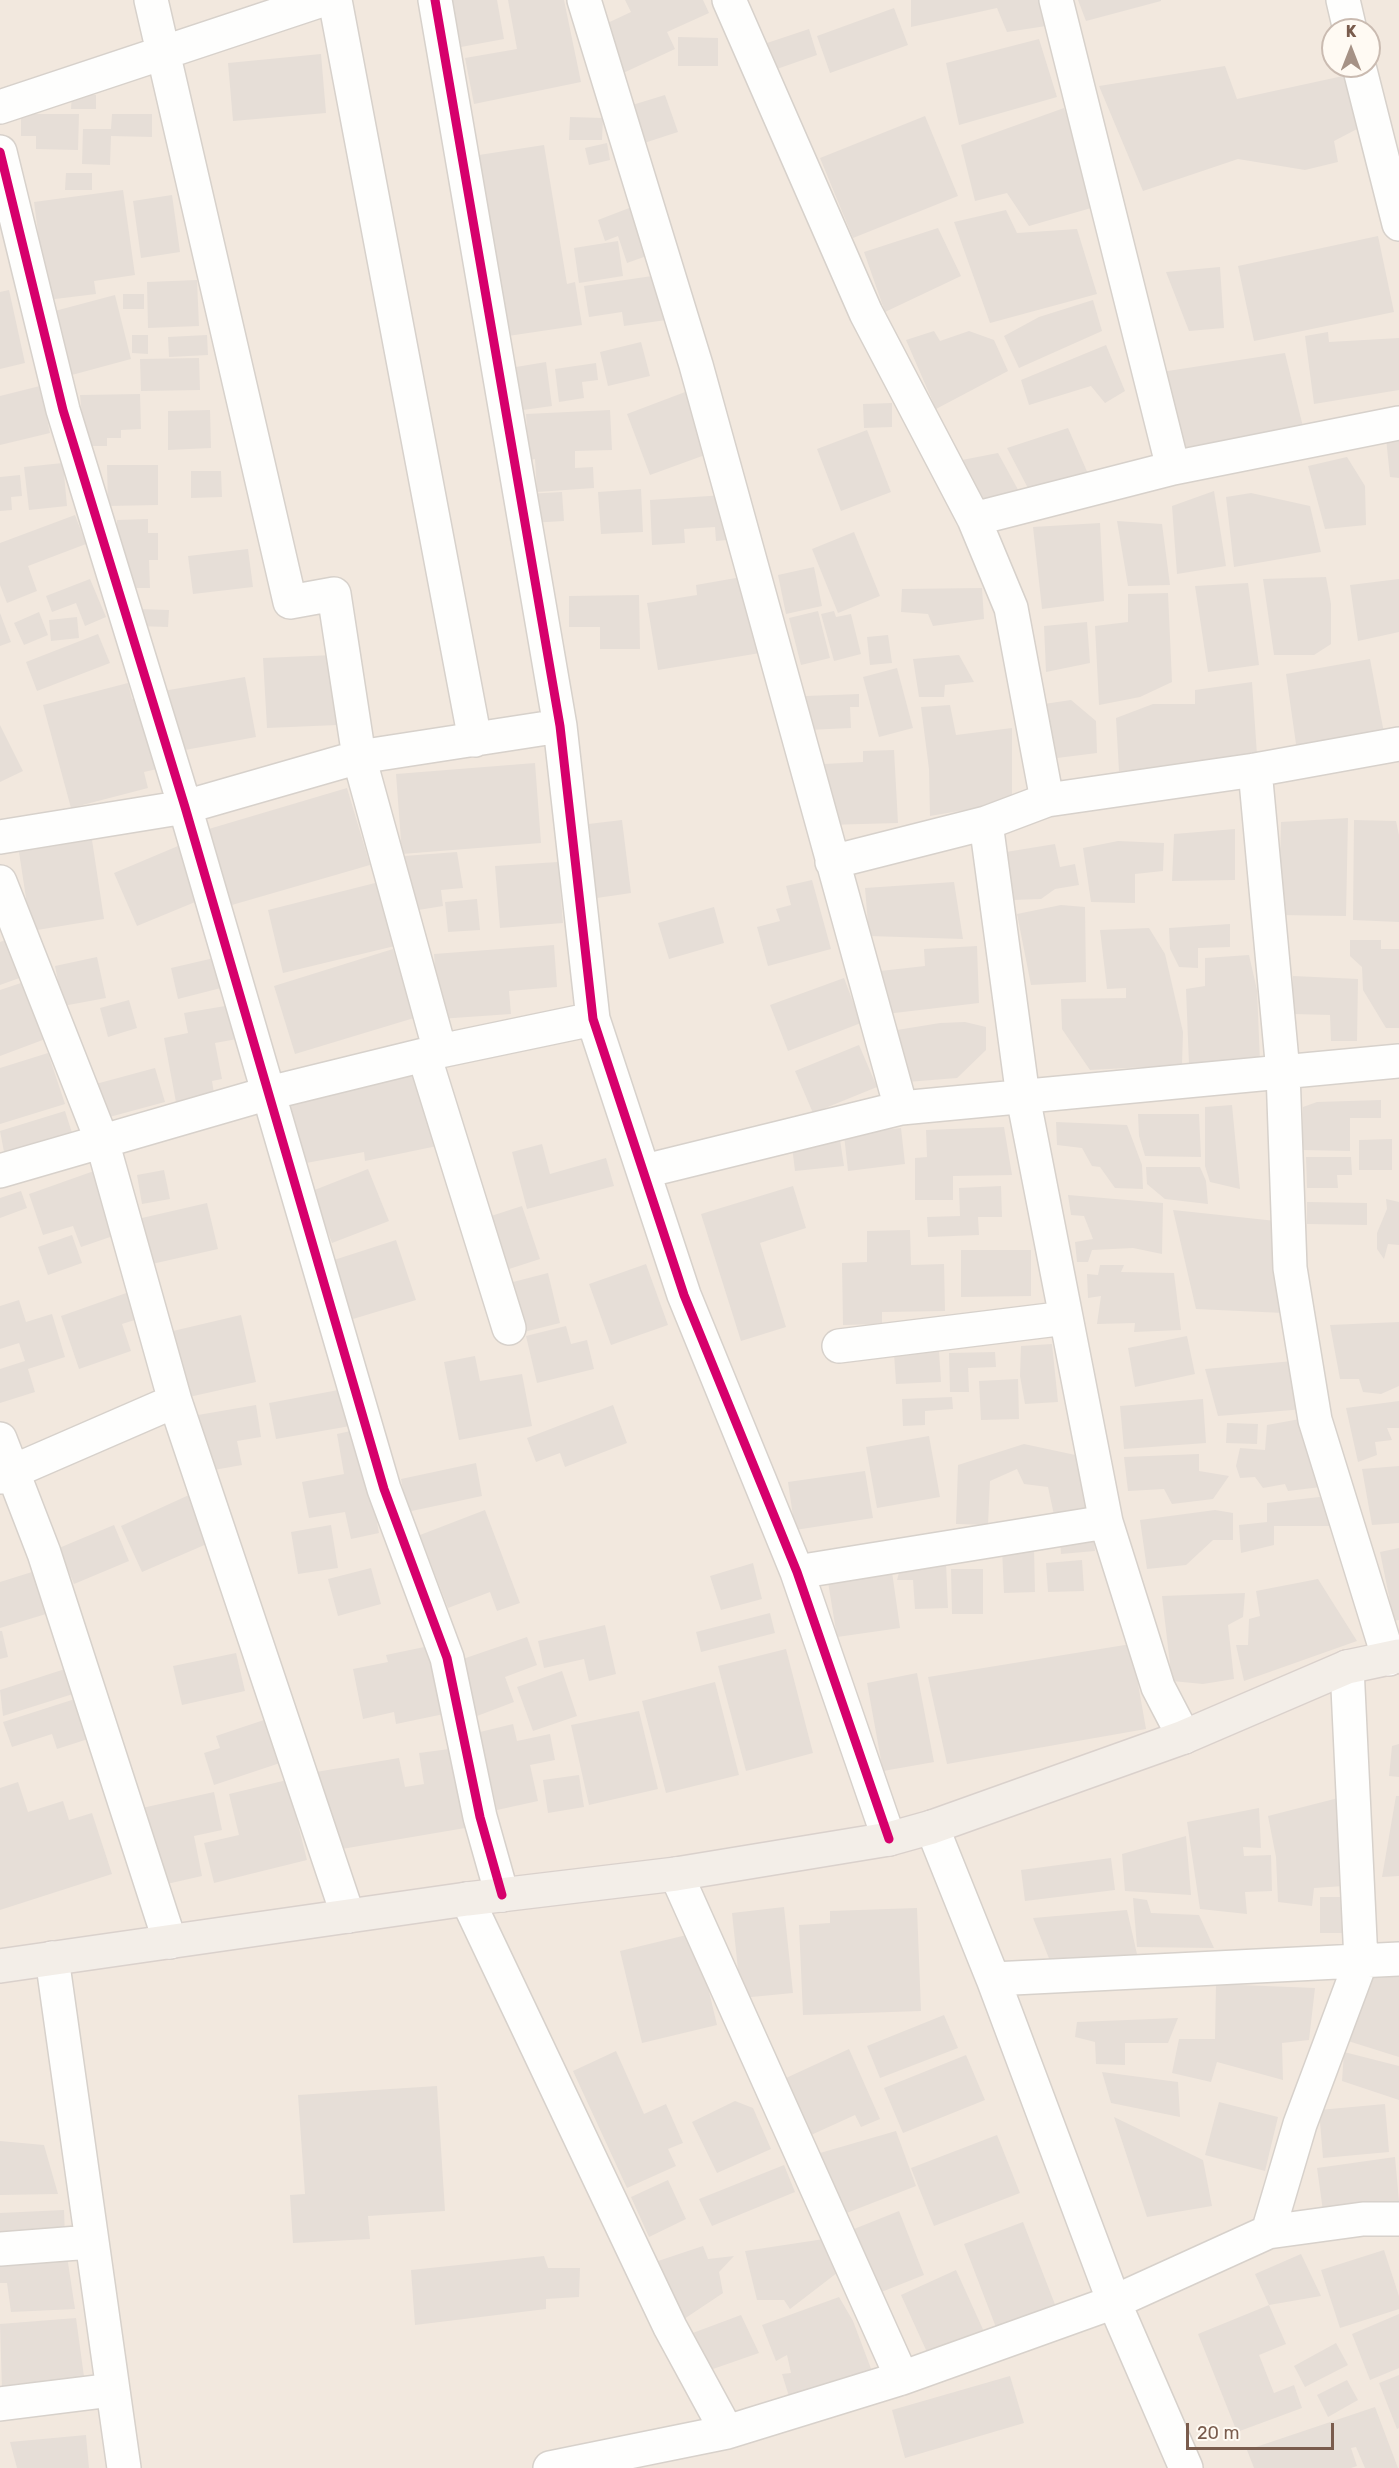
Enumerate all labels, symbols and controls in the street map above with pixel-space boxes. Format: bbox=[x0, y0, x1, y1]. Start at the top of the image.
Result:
north arrow bbox=[1321, 18, 1381, 78]
text: K bbox=[1346, 22, 1356, 41]
scale bar bbox=[1189, 2411, 1338, 2449]
text: 20 m bbox=[1197, 2422, 1239, 2444]

